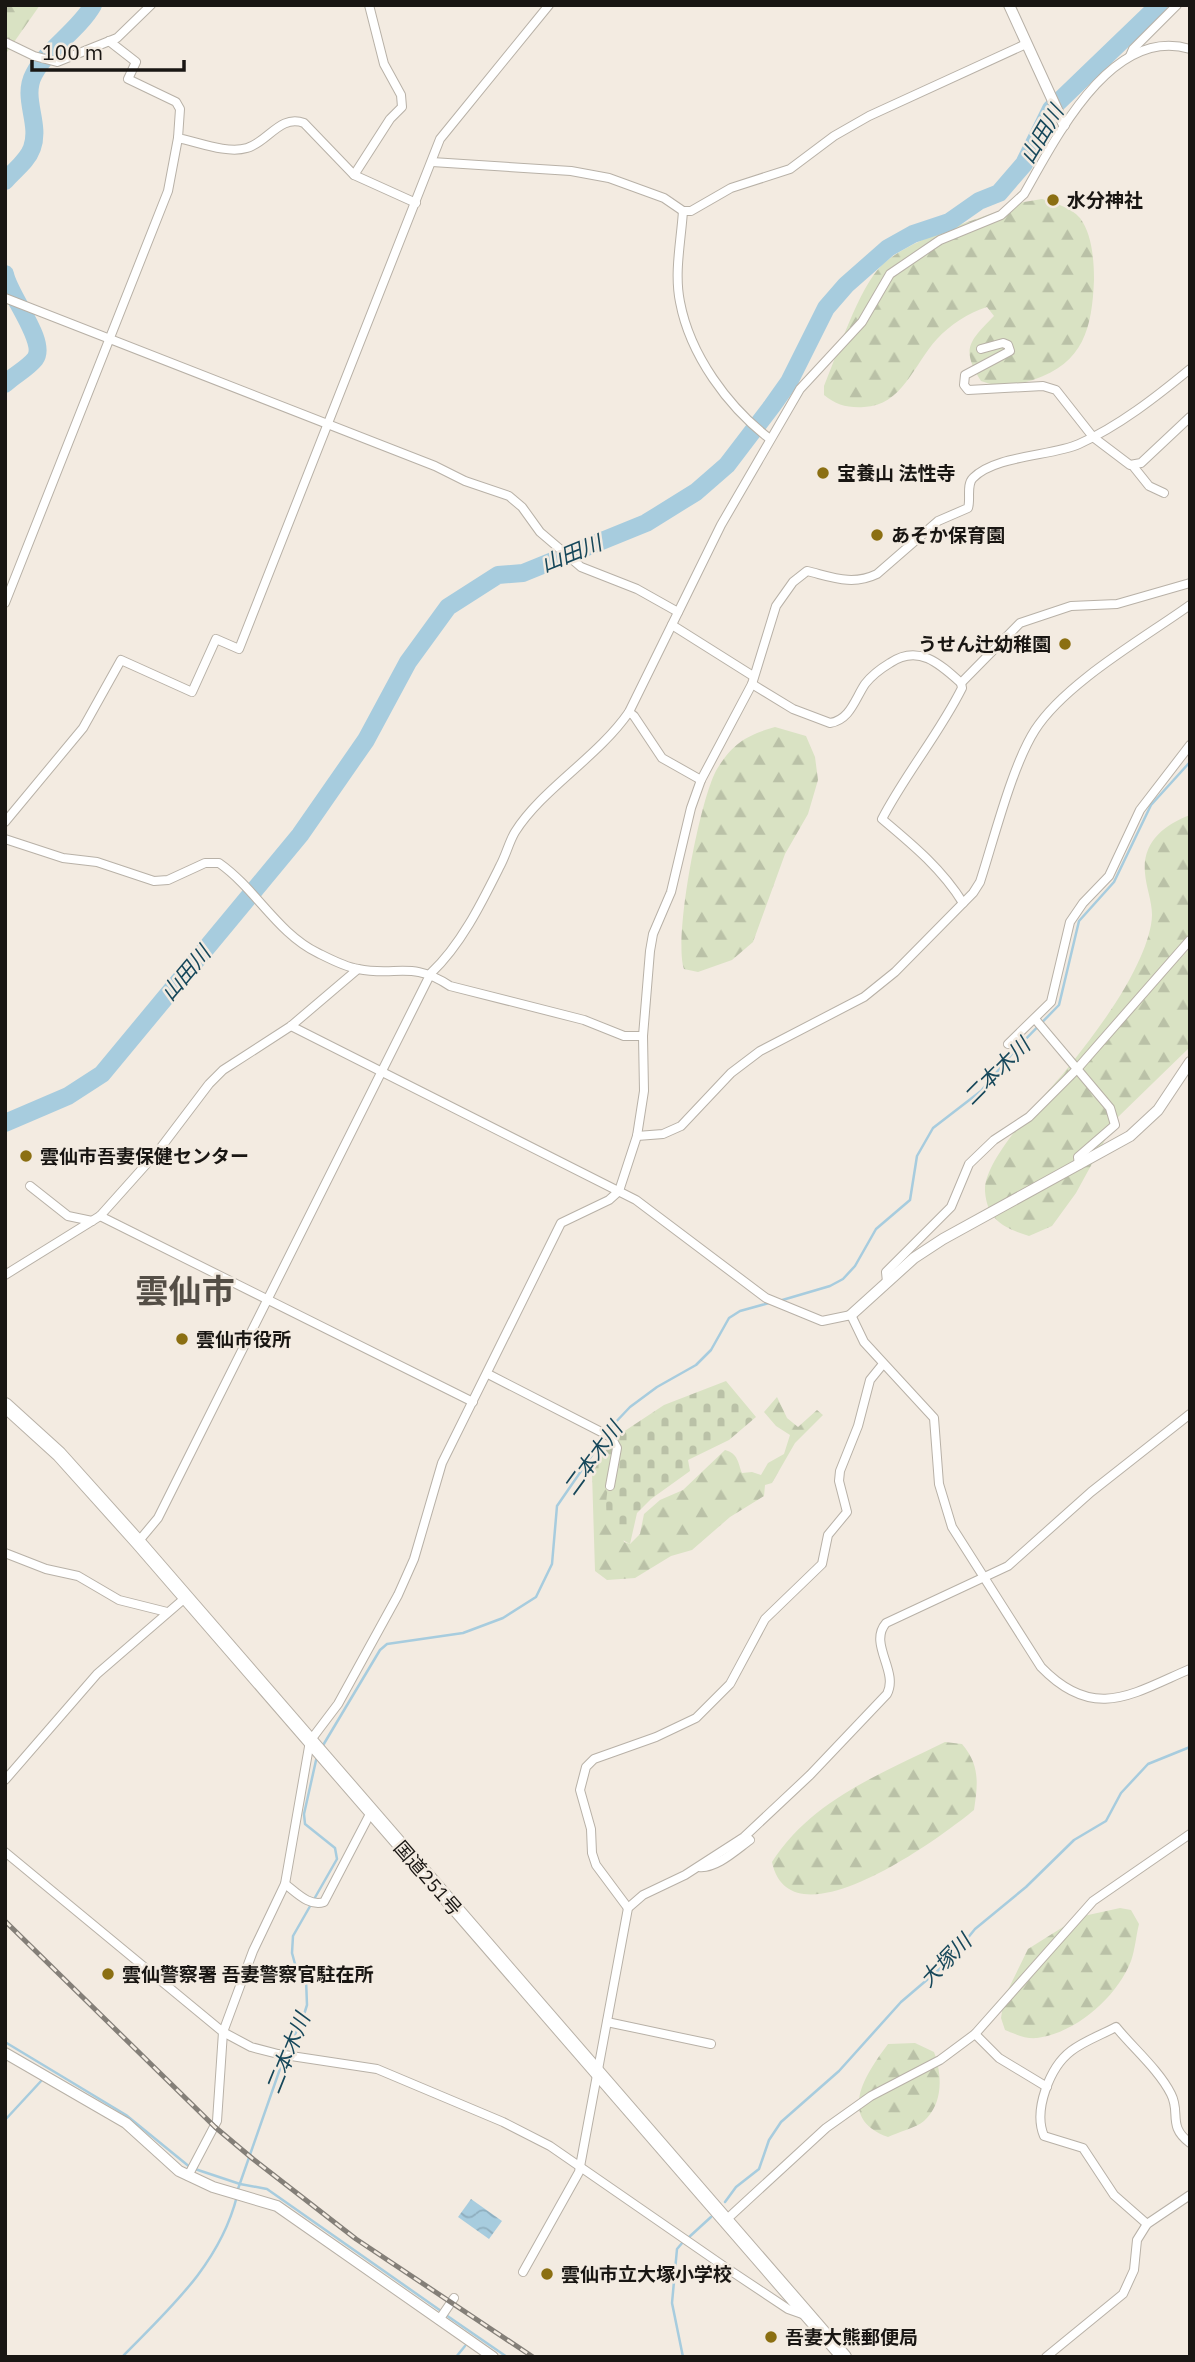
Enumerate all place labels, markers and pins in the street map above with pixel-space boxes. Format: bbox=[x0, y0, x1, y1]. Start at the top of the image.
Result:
place label: 水分神社 bbox=[1067, 188, 1143, 212]
marker: 水分神社 bbox=[1045, 192, 1061, 208]
place label: 宝養山 法性寺 bbox=[837, 461, 955, 485]
marker: 宝養山 法性寺 bbox=[815, 465, 831, 481]
place label: あそか保育園 bbox=[891, 523, 1005, 547]
marker: あそか保育園 bbox=[869, 527, 885, 543]
place label: うせん辻幼稚園 bbox=[918, 632, 1051, 656]
marker: うせん辻幼稚園 bbox=[1057, 636, 1073, 652]
place label: 雲仙市吾妻保健センター bbox=[40, 1144, 249, 1168]
marker: 雲仙市吾妻保健センター bbox=[18, 1148, 34, 1164]
place label: 雲仙市役所 bbox=[196, 1327, 291, 1351]
marker: 雲仙市役所 bbox=[174, 1331, 190, 1347]
place label: 雲仙警察署 吾妻警察官駐在所 bbox=[122, 1962, 374, 1986]
marker: 雲仙警察署 吾妻警察官駐在所 bbox=[100, 1966, 116, 1982]
place label: 雲仙市立大塚小学校 bbox=[561, 2262, 732, 2286]
marker: 雲仙市立大塚小学校 bbox=[539, 2266, 555, 2282]
place label: 吾妻大熊郵便局 bbox=[785, 2325, 918, 2349]
marker: 吾妻大熊郵便局 bbox=[763, 2329, 779, 2345]

